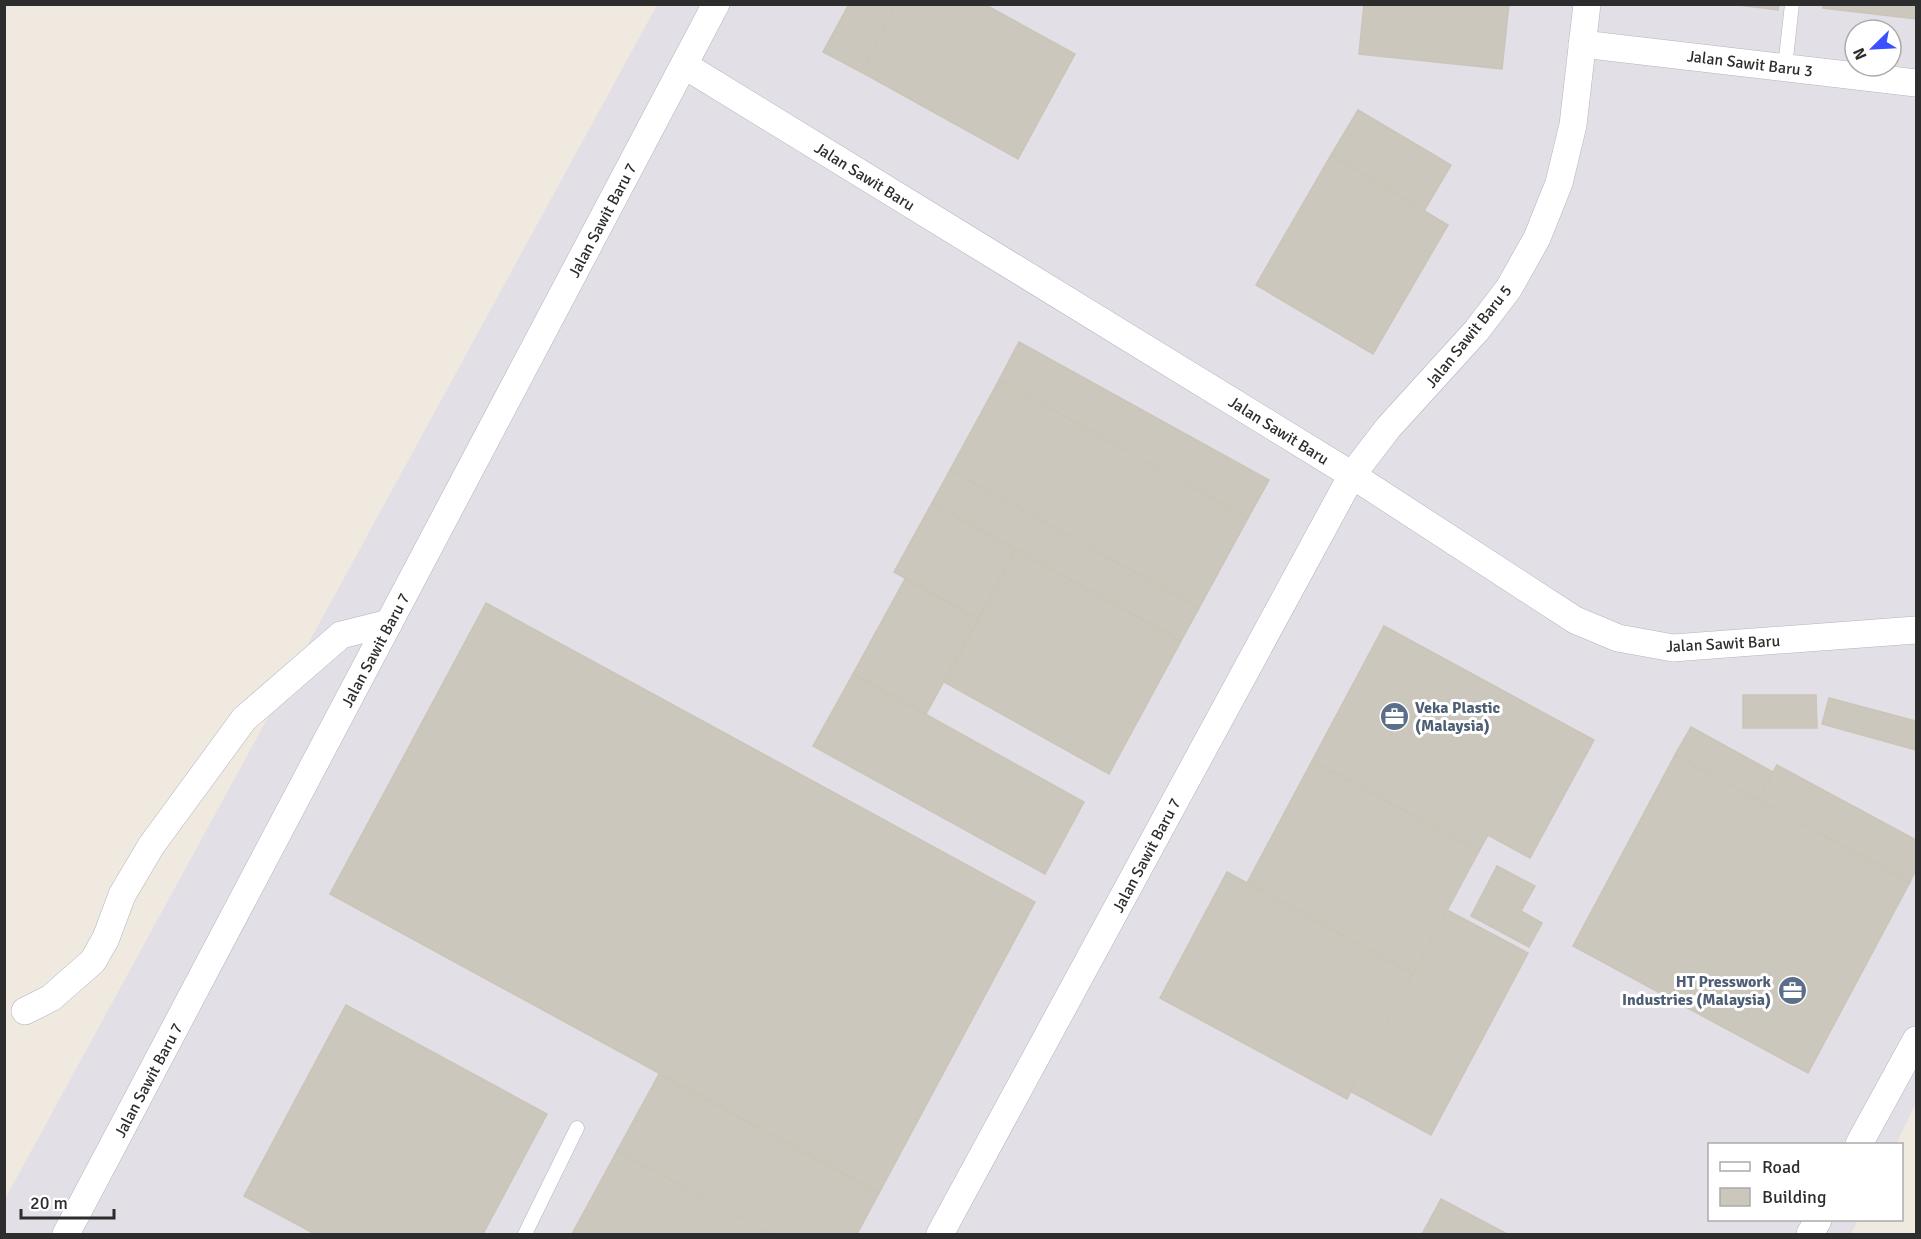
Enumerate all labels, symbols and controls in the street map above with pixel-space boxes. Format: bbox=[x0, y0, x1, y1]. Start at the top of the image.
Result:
north arrow bbox=[1843, 18, 1903, 78]
text: N bbox=[1849, 45, 1872, 63]
street label: Jalan Sawit Baru 3 bbox=[1686, 46, 1814, 82]
street label: Jalan Sawit Baru bbox=[811, 138, 918, 216]
street label: Jalan Sawit Baru 7 bbox=[564, 160, 641, 281]
street label: Jalan Sawit Baru 5 bbox=[1421, 281, 1516, 392]
street label: Jalan Sawit Baru bbox=[1225, 392, 1332, 470]
street label: Jalan Sawit Baru 7 bbox=[337, 590, 414, 711]
street label: Jalan Sawit Baru bbox=[1665, 631, 1781, 657]
place label: Veka Plastic (Malaysia) bbox=[1415, 698, 1501, 736]
office icon: Veka Plastic (Malaysia) bbox=[1378, 700, 1410, 732]
street label: Jalan Sawit Baru 7 bbox=[1108, 795, 1185, 916]
place label: HT Presswork Industries (Malaysia) bbox=[1622, 972, 1772, 1010]
office icon: HT Presswork Industries (Malaysia) bbox=[1776, 974, 1808, 1006]
street label: Jalan Sawit Baru 7 bbox=[110, 1020, 187, 1141]
legend bbox=[1708, 1143, 1903, 1221]
text: Road bbox=[1762, 1156, 1801, 1178]
scale bar bbox=[21, 1182, 114, 1220]
text: Building bbox=[1762, 1186, 1826, 1208]
text: 20 m bbox=[30, 1192, 68, 1214]

